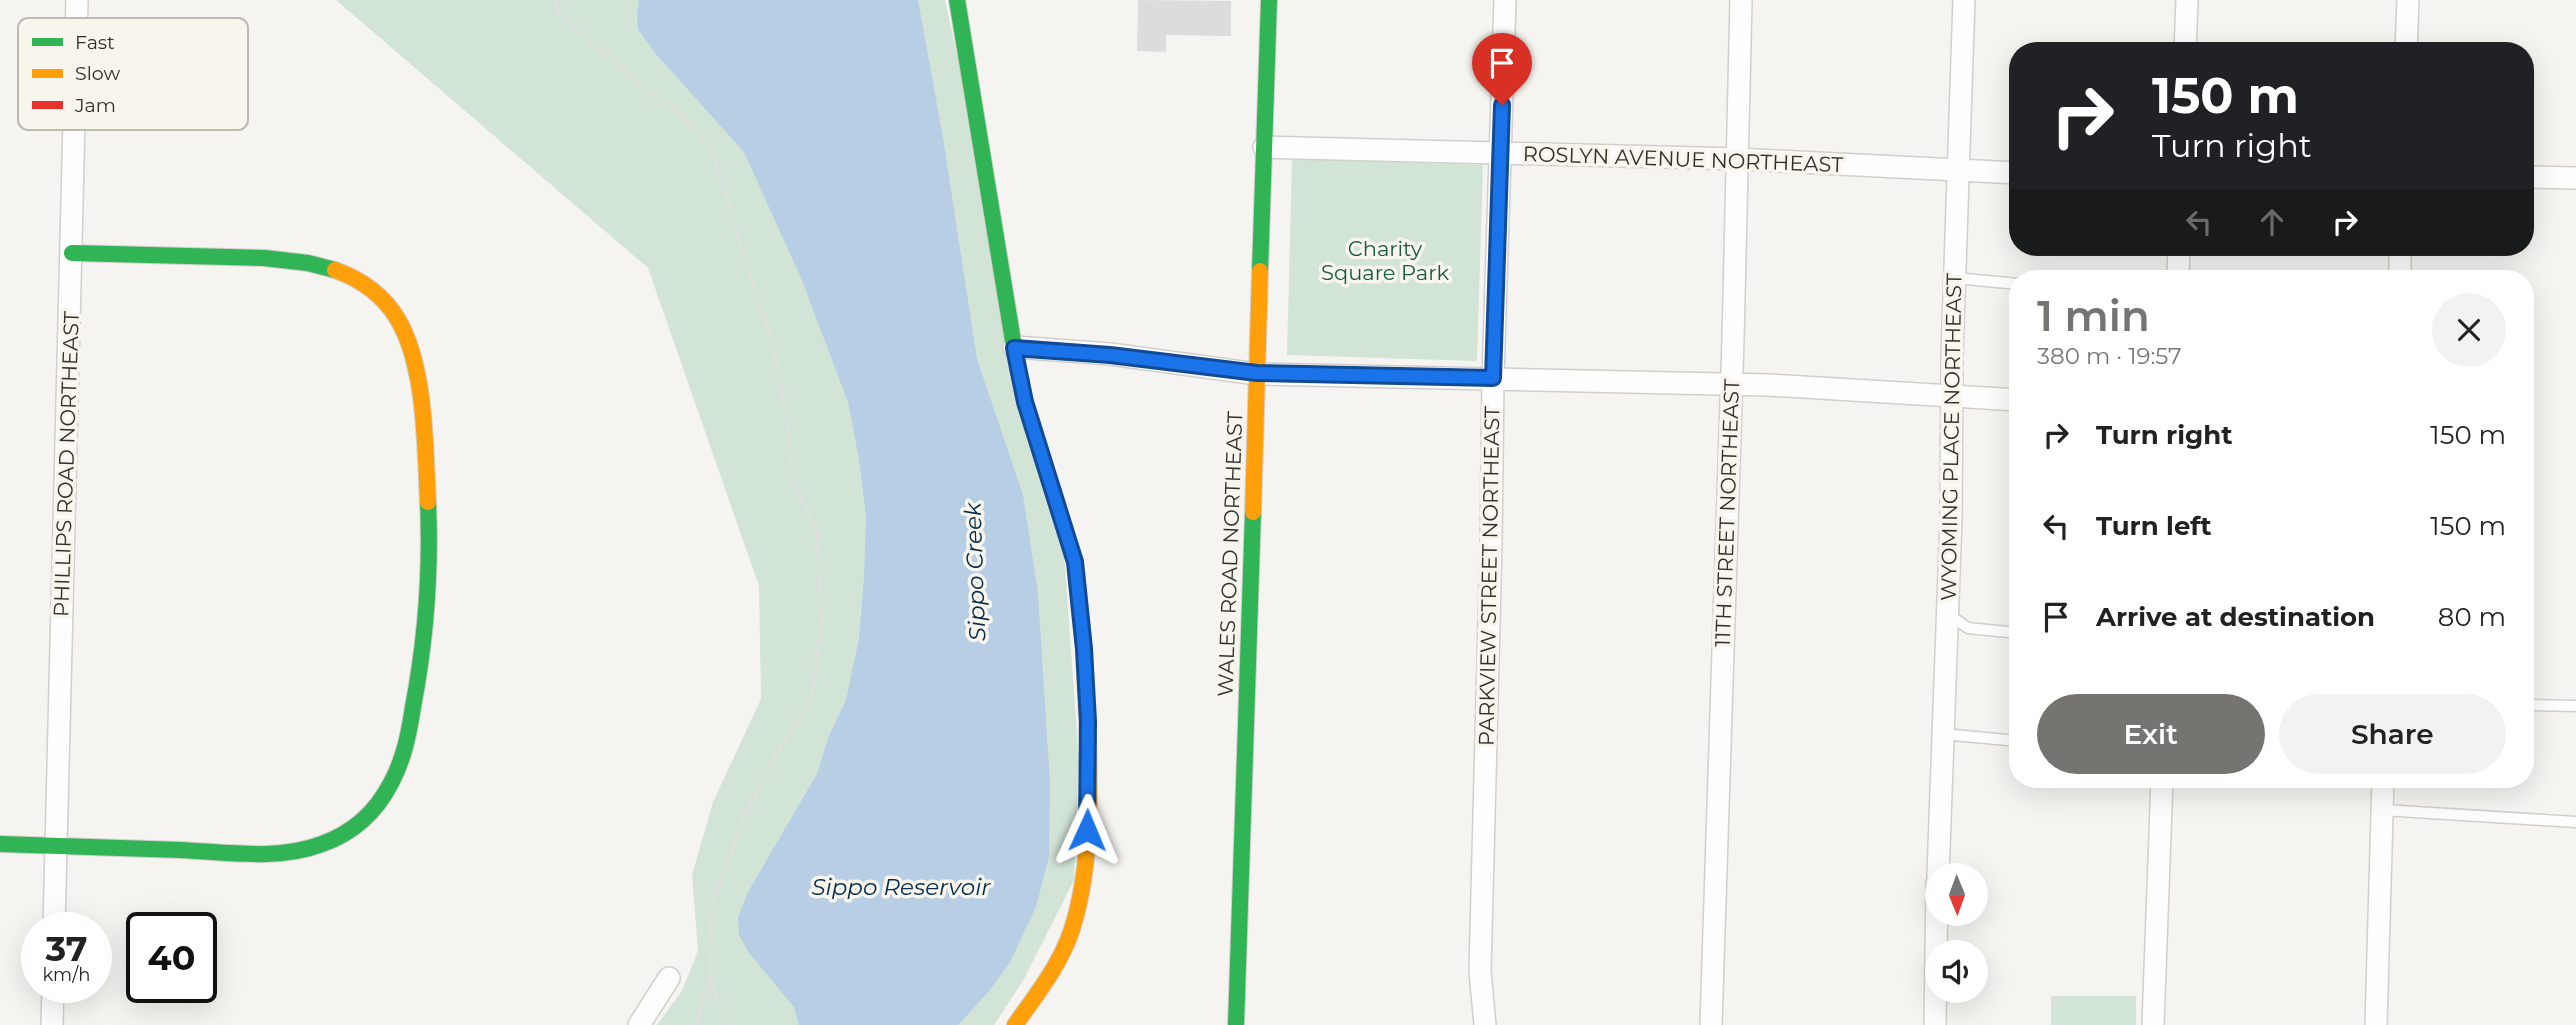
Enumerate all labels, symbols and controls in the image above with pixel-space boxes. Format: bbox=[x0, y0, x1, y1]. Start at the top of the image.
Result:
legend bbox=[18, 18, 248, 130]
text: Fast bbox=[75, 31, 115, 54]
pin bbox=[1472, 33, 1532, 105]
icon: arrive bbox=[1483, 44, 1521, 82]
text: Slow bbox=[75, 62, 120, 85]
text: 150 m bbox=[2152, 66, 2299, 125]
icon: right bbox=[2037, 70, 2128, 161]
text: Jam bbox=[74, 94, 116, 117]
text: Turn right bbox=[2152, 126, 2312, 165]
street label: ROSLYN AVENUE NORTHEAST bbox=[1522, 141, 1844, 177]
icon: left bbox=[2180, 203, 2218, 241]
icon: ahead bbox=[2253, 203, 2291, 241]
icon: right bbox=[2326, 203, 2364, 241]
park label: Charity Square Park bbox=[1321, 236, 1449, 285]
street label: WYOMING PLACE NORTHEAST bbox=[1936, 273, 1966, 601]
text: 1 min bbox=[2037, 290, 2150, 342]
button: close bbox=[2432, 293, 2506, 367]
street label: PHILLIPS ROAD NORTHEAST bbox=[48, 311, 84, 617]
text: 380 m · 19:57 bbox=[2037, 342, 2182, 370]
street label: 11TH STREET NORTHEAST bbox=[1710, 379, 1744, 647]
street label: PARKVIEW STREET NORTHEAST bbox=[1474, 406, 1504, 746]
street label: WALES ROAD NORTHEAST bbox=[1213, 411, 1247, 697]
icon: right bbox=[2037, 416, 2075, 454]
text: Turn right bbox=[2096, 419, 2232, 451]
text: 150 m bbox=[2430, 419, 2506, 451]
water label: Sippo Creek bbox=[959, 501, 991, 642]
icon: left bbox=[2037, 507, 2075, 545]
text: Turn left bbox=[2096, 510, 2212, 542]
text: 150 m bbox=[2430, 510, 2506, 542]
icon: arrive bbox=[2037, 598, 2075, 636]
text: Arrive at destination bbox=[2096, 601, 2375, 633]
text: 80 m bbox=[2438, 601, 2506, 633]
button: Exit bbox=[2037, 694, 2265, 774]
button: Share bbox=[2279, 694, 2506, 774]
position arrow bbox=[1050, 793, 1124, 867]
north arrow bbox=[1925, 863, 1988, 926]
map controls bbox=[1925, 863, 1988, 1003]
water label: Sippo Reservoir bbox=[811, 873, 991, 901]
speed limit sign: 40 bbox=[126, 912, 217, 1003]
text: 37 bbox=[45, 927, 88, 970]
button: sound bbox=[1925, 940, 1988, 1003]
text: km/h bbox=[42, 964, 91, 986]

